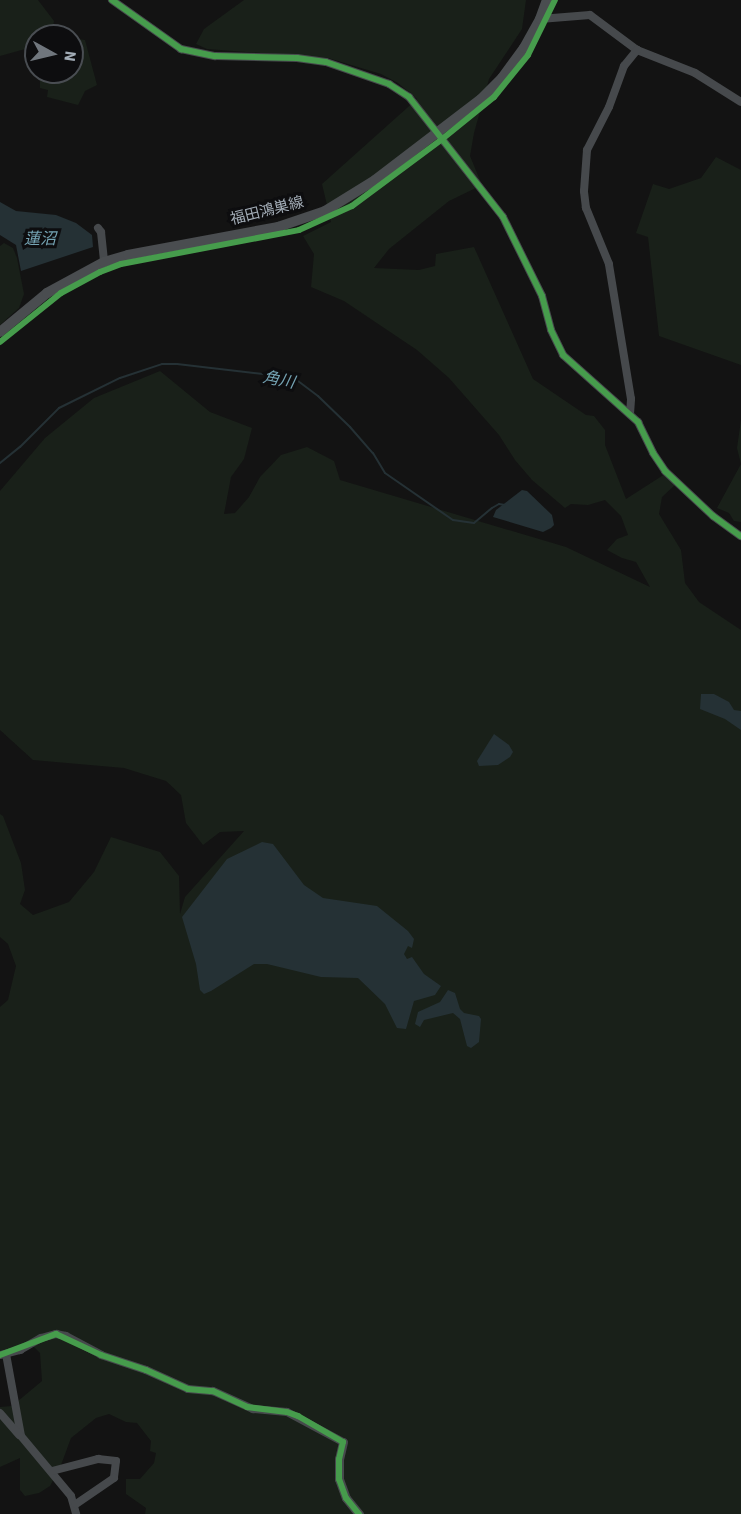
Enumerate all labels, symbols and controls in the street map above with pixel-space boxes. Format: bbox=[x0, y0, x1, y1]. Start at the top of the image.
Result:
north arrow bbox=[24, 24, 84, 84]
text: N bbox=[58, 49, 81, 63]
street label: 福田鴻巣線 bbox=[228, 193, 306, 229]
water label: 蓮沼 bbox=[24, 229, 56, 249]
water label: 角川 bbox=[261, 368, 297, 392]

